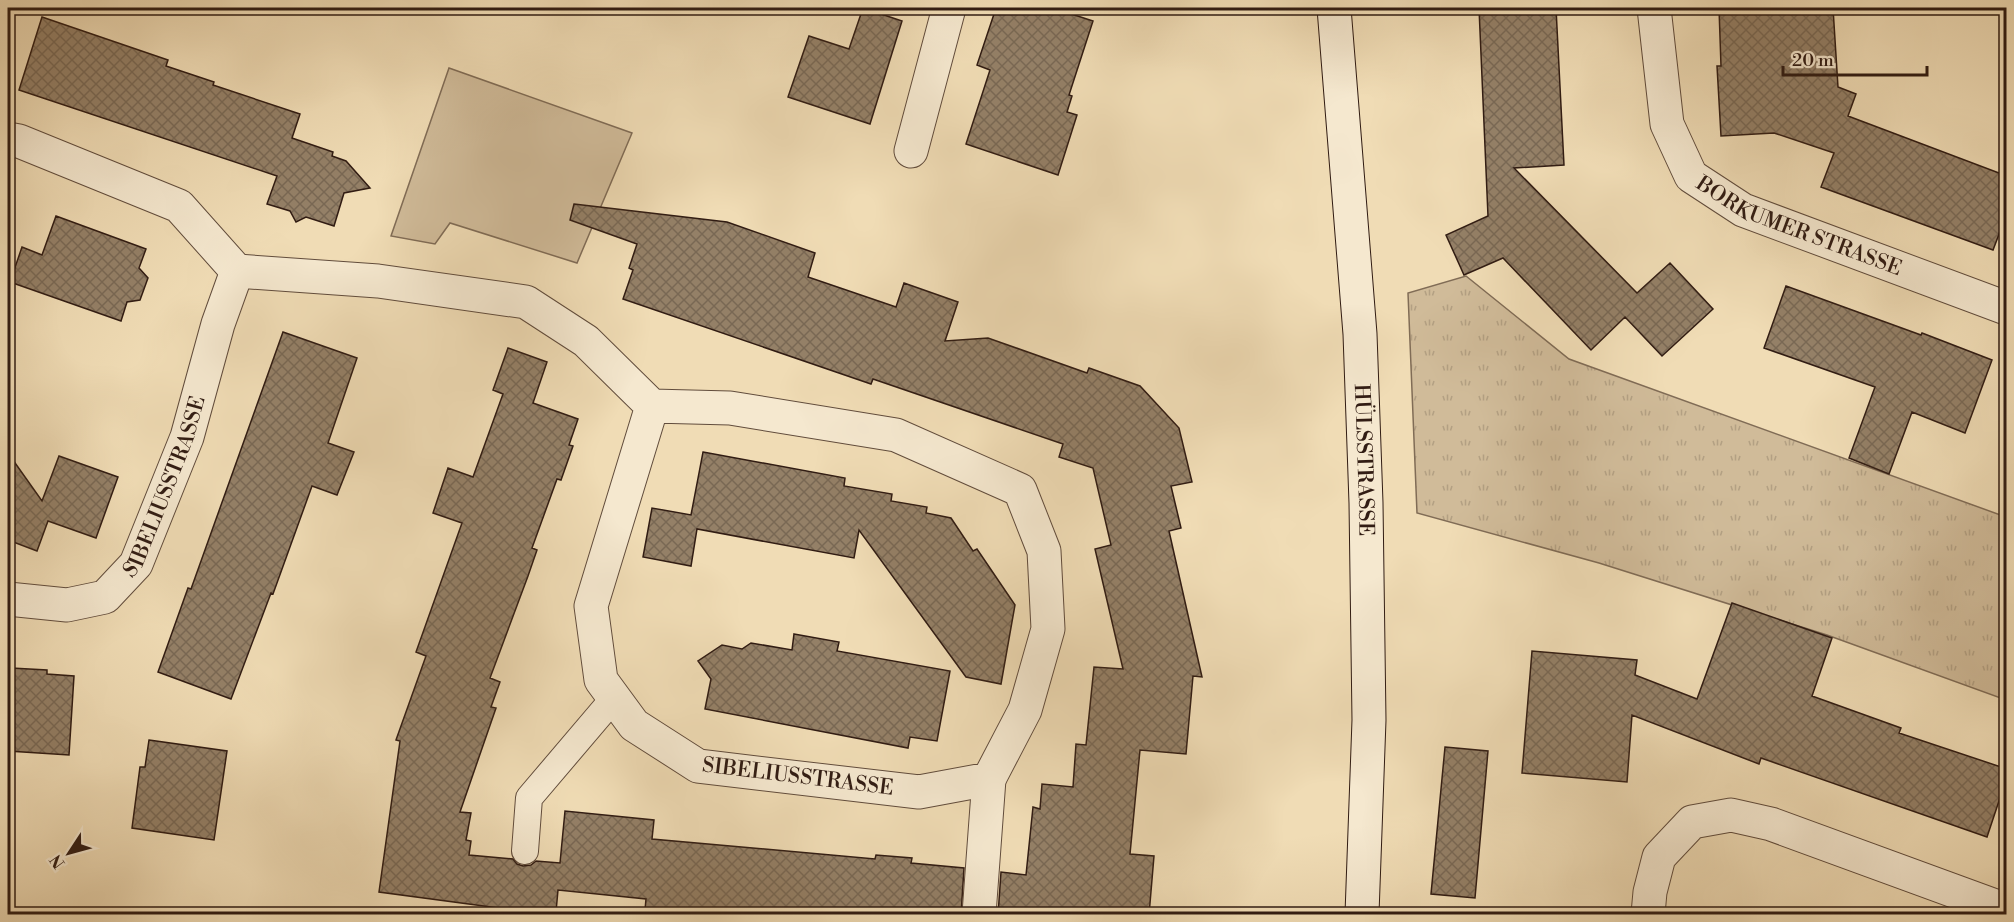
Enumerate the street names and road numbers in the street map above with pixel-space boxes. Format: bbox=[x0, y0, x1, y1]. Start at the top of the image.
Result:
street label: BORKUMER STRASSE bbox=[1690, 170, 1905, 282]
street label: HÜLSSTRASSE bbox=[1348, 383, 1378, 536]
street label: SIBELIUSSTRASSE bbox=[118, 393, 212, 584]
street label: SIBELIUSSTRASSE bbox=[701, 752, 895, 802]

